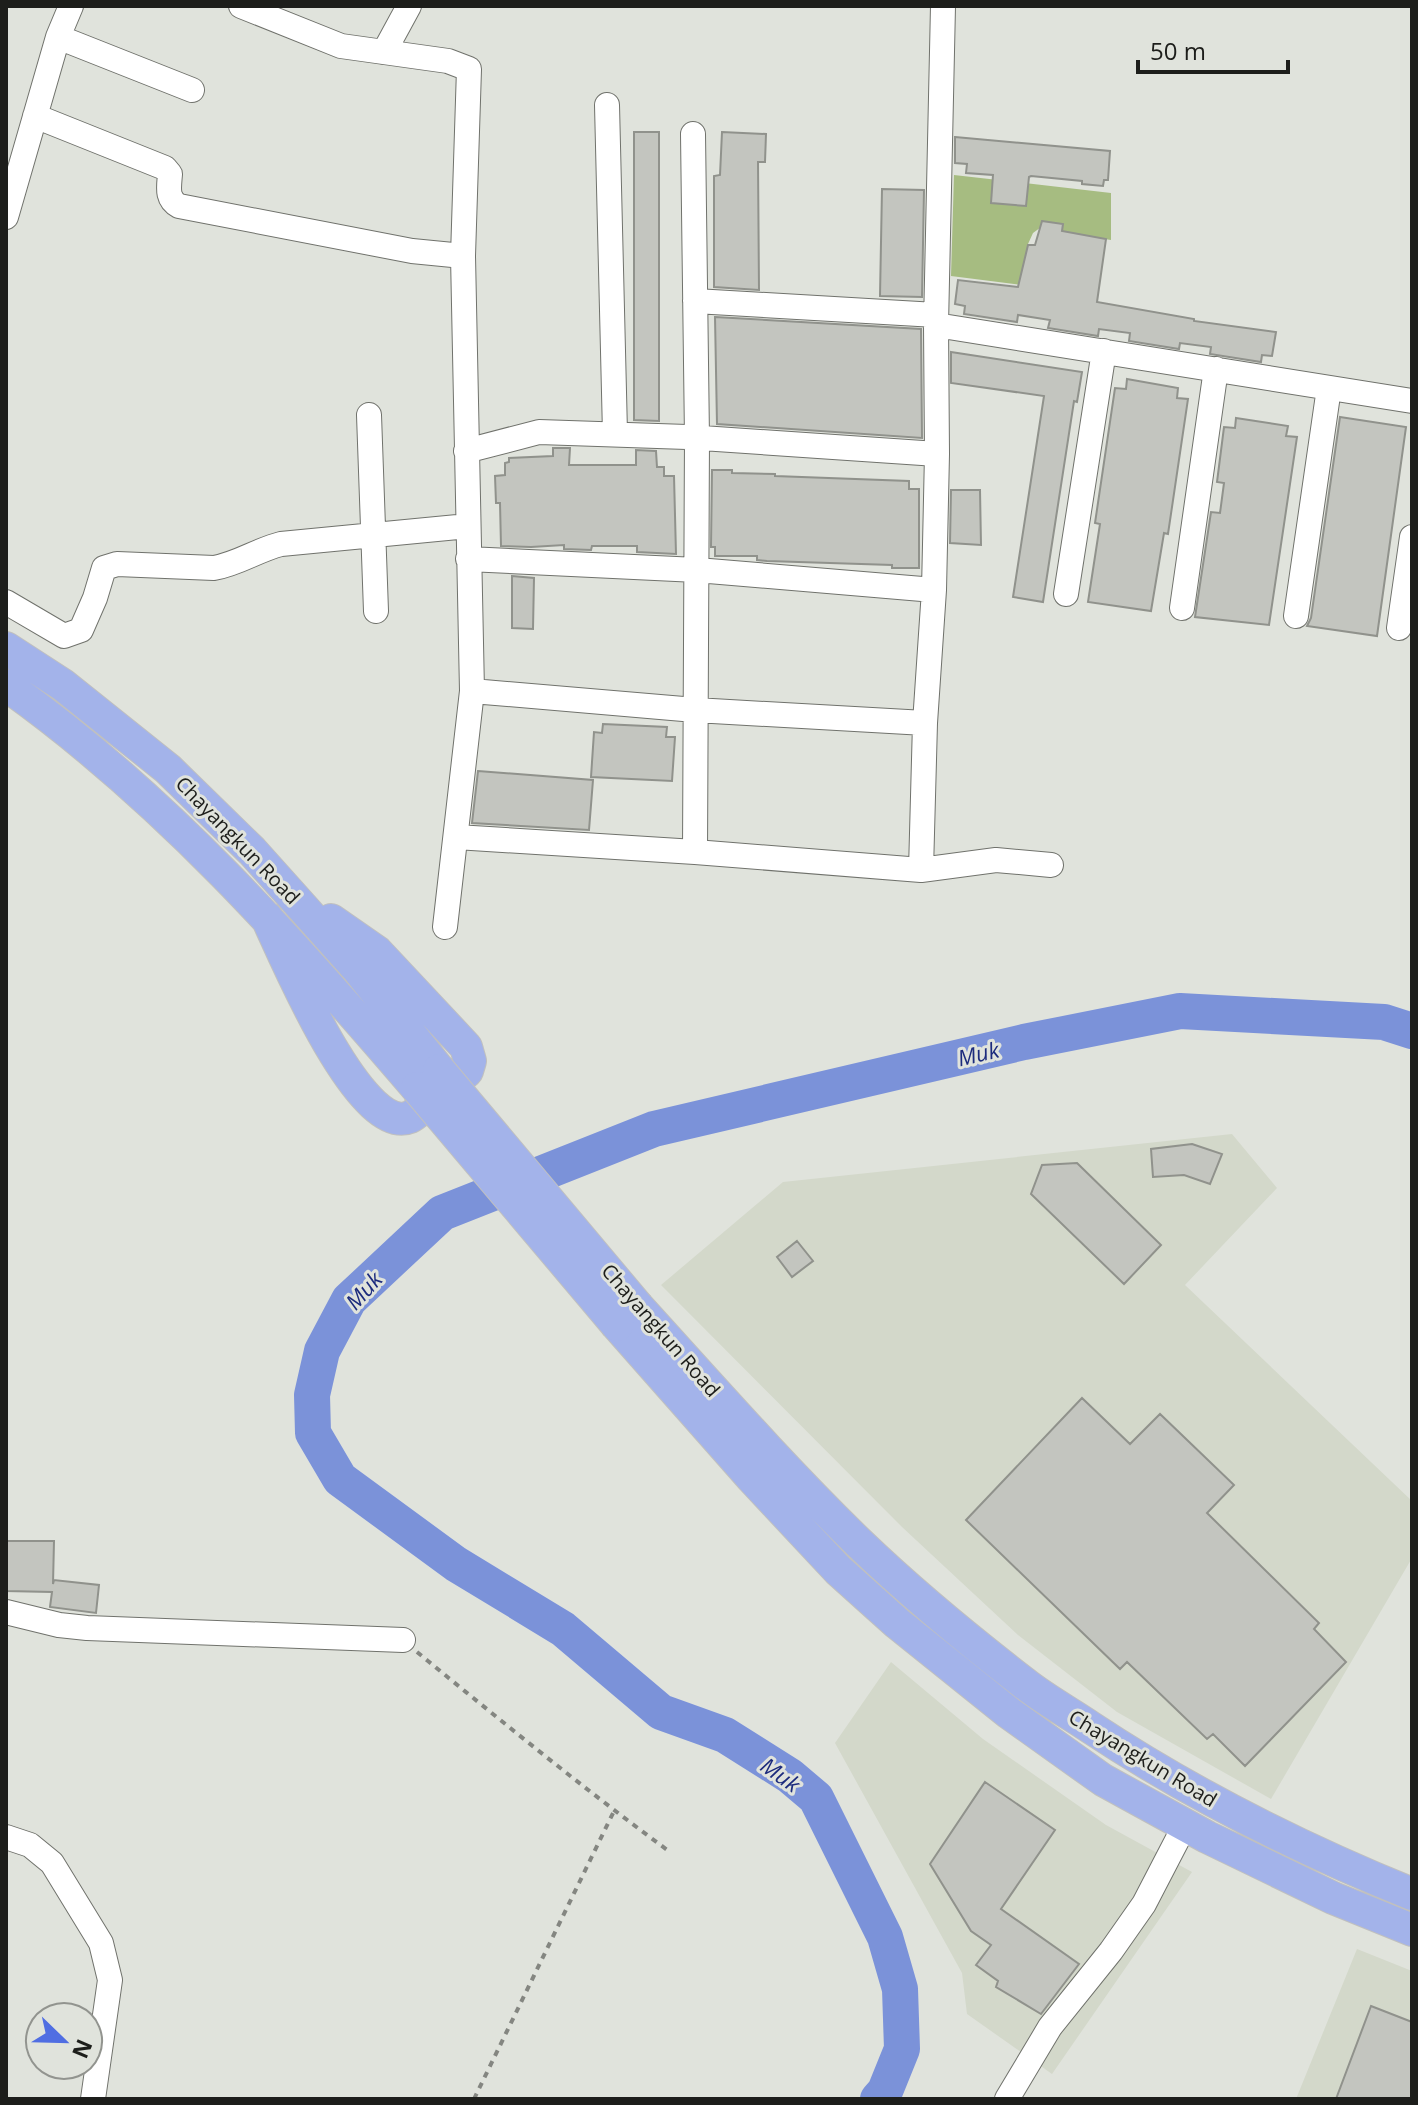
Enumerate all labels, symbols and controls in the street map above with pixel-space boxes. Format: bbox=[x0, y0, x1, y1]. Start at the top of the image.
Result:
scale bar bbox=[1138, 24, 1288, 74]
text: 50 m bbox=[1150, 34, 1206, 67]
street label: Chayangkun Road bbox=[170, 770, 306, 910]
water label: Muk bbox=[954, 1033, 1003, 1072]
street label: Chayangkun Road bbox=[596, 1258, 726, 1402]
water label: Muk bbox=[338, 1263, 389, 1316]
street label: Chayangkun Road bbox=[1064, 1703, 1222, 1813]
water label: Muk bbox=[755, 1750, 808, 1799]
north arrow bbox=[24, 2001, 104, 2081]
text: N bbox=[66, 2035, 101, 2063]

